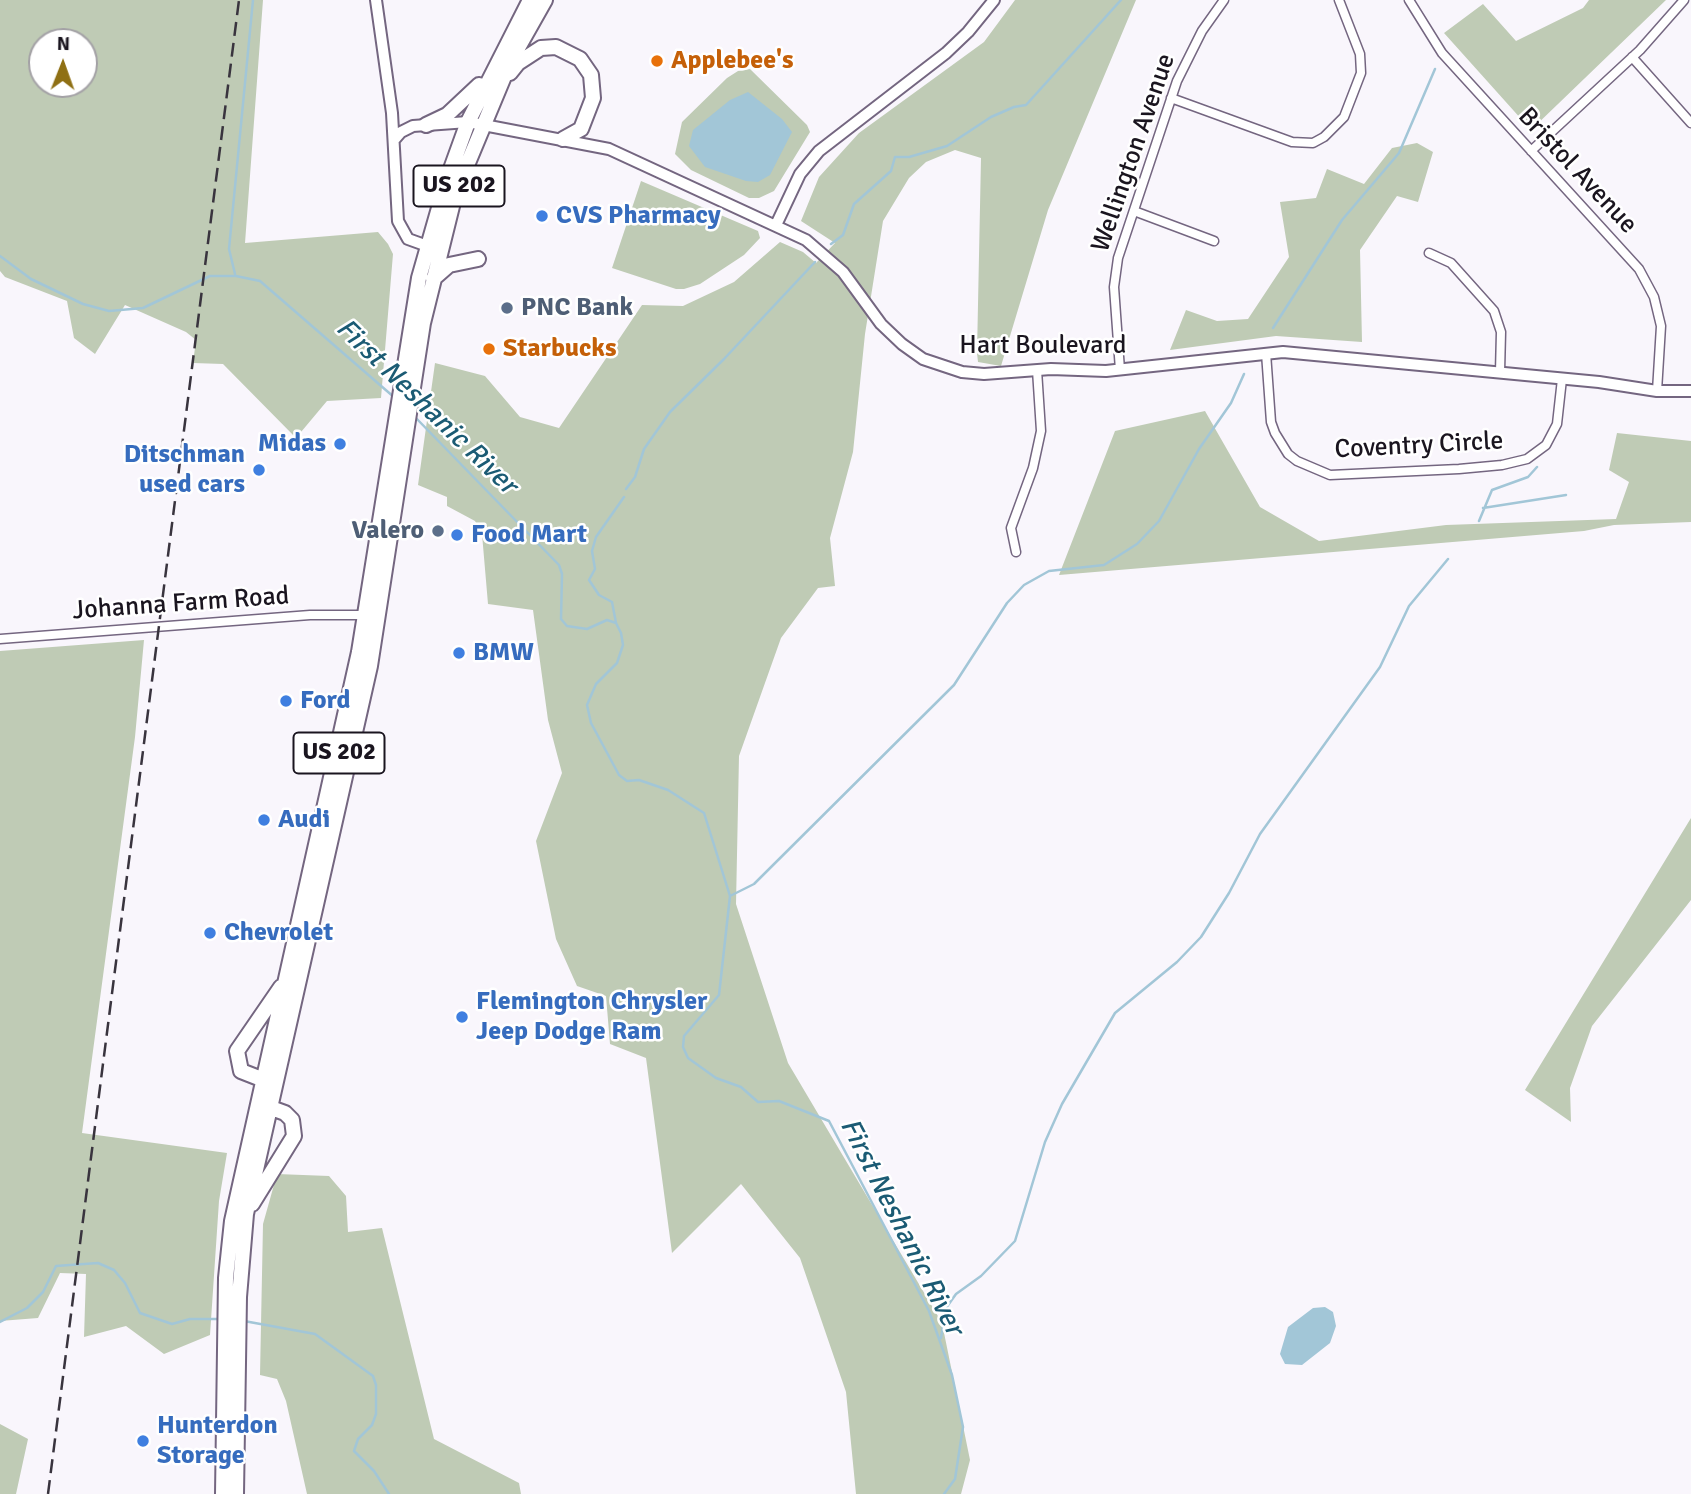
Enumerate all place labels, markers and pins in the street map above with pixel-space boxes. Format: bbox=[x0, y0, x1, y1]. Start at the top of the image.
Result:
place label: Applebee's bbox=[671, 45, 794, 77]
marker: Applebee's bbox=[649, 53, 665, 69]
place label: CVS Pharmacy bbox=[556, 200, 721, 232]
marker: CVS Pharmacy bbox=[534, 208, 550, 224]
place label: PNC Bank bbox=[521, 292, 633, 324]
marker: PNC Bank bbox=[499, 300, 515, 316]
place label: Starbucks bbox=[503, 333, 616, 365]
marker: Starbucks bbox=[481, 341, 497, 357]
place label: Midas bbox=[258, 428, 326, 460]
marker: Midas bbox=[332, 436, 348, 452]
place label: Ditschman used cars bbox=[124, 439, 245, 500]
marker: Ditschman used cars bbox=[251, 462, 267, 478]
place label: Valero bbox=[352, 515, 424, 547]
place label: Food Mart bbox=[471, 519, 587, 551]
marker: Valero bbox=[430, 523, 446, 539]
marker: Food Mart bbox=[449, 527, 465, 543]
place label: BMW bbox=[473, 637, 534, 669]
marker: BMW bbox=[451, 645, 467, 661]
place label: Ford bbox=[300, 685, 351, 717]
marker: Ford bbox=[278, 693, 294, 709]
place label: Audi bbox=[278, 804, 330, 836]
marker: Audi bbox=[256, 812, 272, 828]
place label: Chevrolet bbox=[224, 917, 333, 949]
marker: Chevrolet bbox=[202, 925, 218, 941]
place label: Flemington Chrysler Jeep Dodge Ram bbox=[476, 986, 707, 1048]
marker: Flemington Chrysler Jeep Dodge Ram bbox=[454, 1009, 470, 1025]
place label: Hunterdon Storage bbox=[157, 1410, 278, 1472]
marker: Hunterdon Storage bbox=[135, 1433, 151, 1449]

